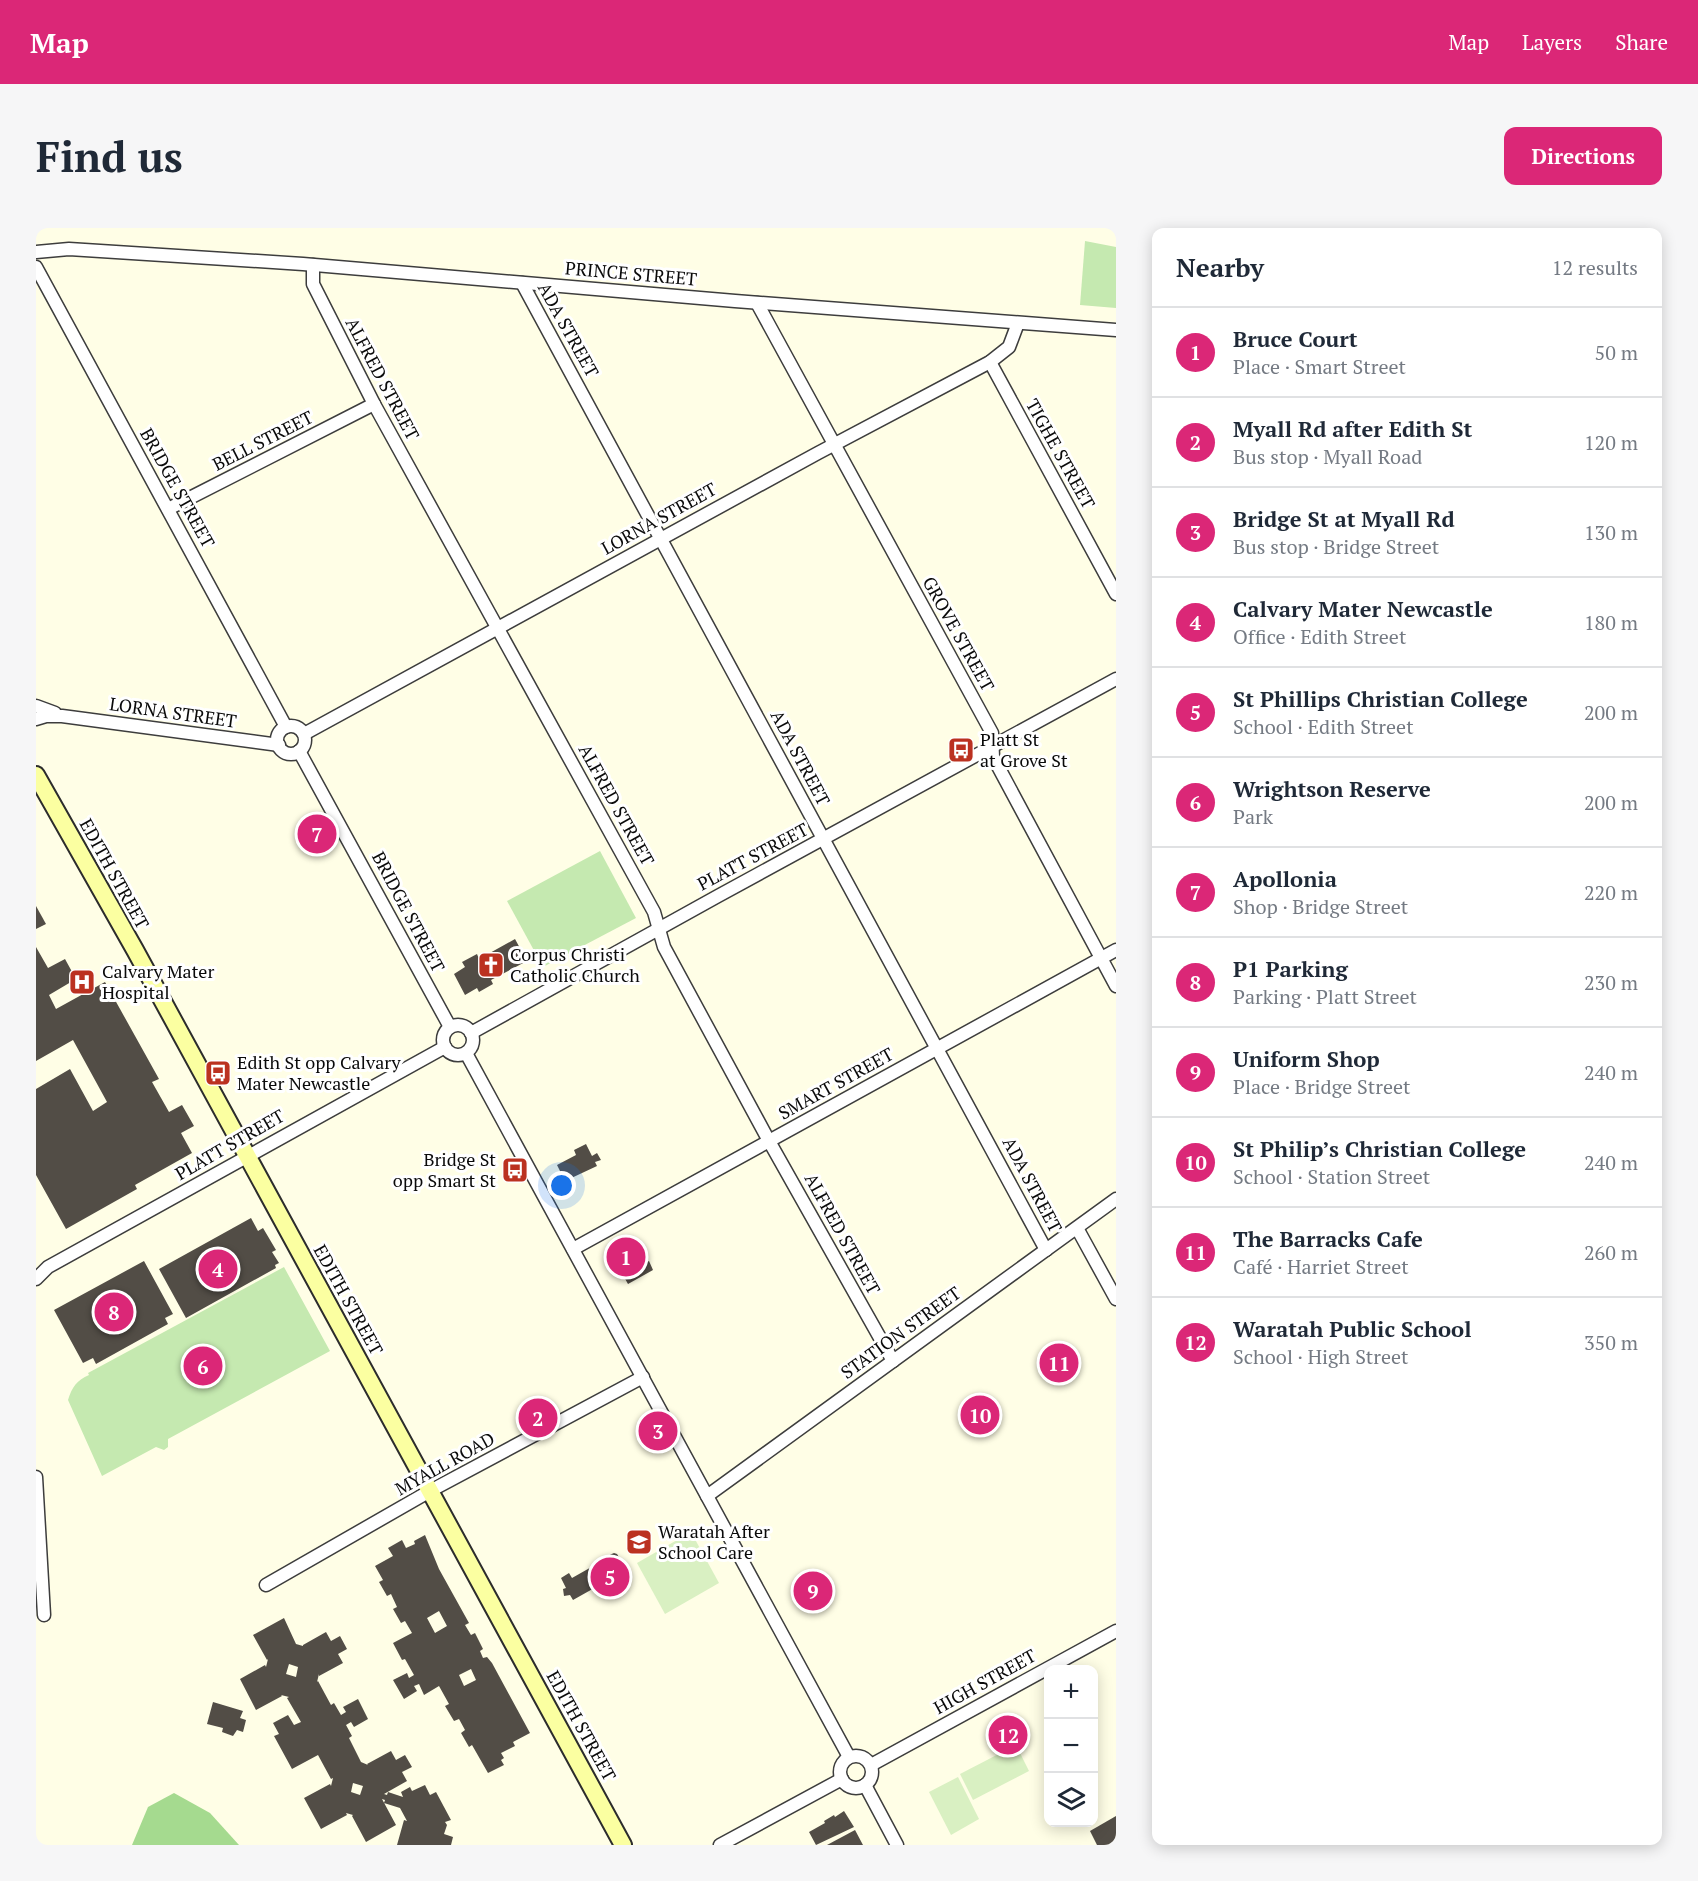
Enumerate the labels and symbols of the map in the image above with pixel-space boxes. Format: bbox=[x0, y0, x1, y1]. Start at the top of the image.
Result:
street label: PRINCE STREET bbox=[564, 255, 698, 291]
street label: ADA STREET bbox=[533, 278, 605, 381]
street label: ALFRED STREET bbox=[341, 313, 425, 444]
street label: TIGHE STREET bbox=[1021, 394, 1101, 513]
street label: BELL STREET bbox=[208, 404, 317, 476]
street label: BRIDGE STREET bbox=[135, 423, 221, 552]
street label: LORNA STREET bbox=[597, 477, 720, 560]
street label: GROVE STREET bbox=[917, 572, 1000, 695]
street label: LORNA STREET bbox=[108, 691, 238, 733]
street label: ADA STREET bbox=[766, 706, 836, 809]
place label: Platt St at Grove St bbox=[980, 727, 1068, 772]
bus stop icon: Platt St at Grove St bbox=[946, 735, 976, 765]
street label: ALFRED STREET bbox=[574, 739, 660, 870]
pin: 7 bbox=[298, 812, 336, 856]
street label: EDITH STREET bbox=[75, 814, 155, 933]
street label: PLATT STREET bbox=[693, 817, 812, 895]
street label: BRIDGE STREET bbox=[367, 847, 451, 976]
place label: Corpus Christi Catholic Church bbox=[510, 942, 640, 987]
church icon: Corpus Christi Catholic Church bbox=[476, 950, 506, 980]
place label: Calvary Mater Hospital bbox=[102, 959, 214, 1004]
hospital icon: Calvary Mater Hospital bbox=[67, 967, 97, 997]
street label: SMART STREET bbox=[774, 1042, 897, 1125]
place label: Edith St opp Calvary Mater Newcastle bbox=[237, 1050, 401, 1095]
bus stop icon: Edith St opp Calvary Mater Newcastle bbox=[203, 1058, 233, 1088]
street label: PLATT STREET bbox=[170, 1103, 289, 1185]
street label: ADA STREET bbox=[998, 1133, 1068, 1236]
place label: Bridge St opp Smart St bbox=[393, 1147, 496, 1192]
bus stop icon: Bridge St opp Smart St bbox=[500, 1155, 530, 1185]
street label: ALFRED STREET bbox=[800, 1168, 886, 1299]
your location bbox=[547, 1171, 576, 1200]
pin: 1 bbox=[606, 1234, 646, 1280]
street label: EDITH STREET bbox=[309, 1240, 389, 1359]
pin: 4 bbox=[198, 1246, 237, 1292]
street label: STATION STREET bbox=[836, 1280, 965, 1384]
pin: 8 bbox=[94, 1290, 134, 1334]
pin: 11 bbox=[1040, 1340, 1078, 1386]
pin: 6 bbox=[184, 1344, 222, 1388]
pin: 10 bbox=[960, 1392, 1000, 1438]
pin: 2 bbox=[518, 1396, 558, 1440]
pin: 3 bbox=[638, 1408, 678, 1454]
street label: MYALL ROAD bbox=[390, 1426, 499, 1500]
place label: Waratah After School Care bbox=[658, 1519, 770, 1564]
school or university icon: Waratah After School Care bbox=[624, 1527, 654, 1557]
pin: 5 bbox=[590, 1554, 630, 1600]
pin: 9 bbox=[794, 1568, 832, 1614]
street label: HIGH STREET bbox=[929, 1643, 1040, 1719]
street label: EDITH STREET bbox=[542, 1666, 622, 1785]
pin: 12 bbox=[988, 1712, 1028, 1758]

